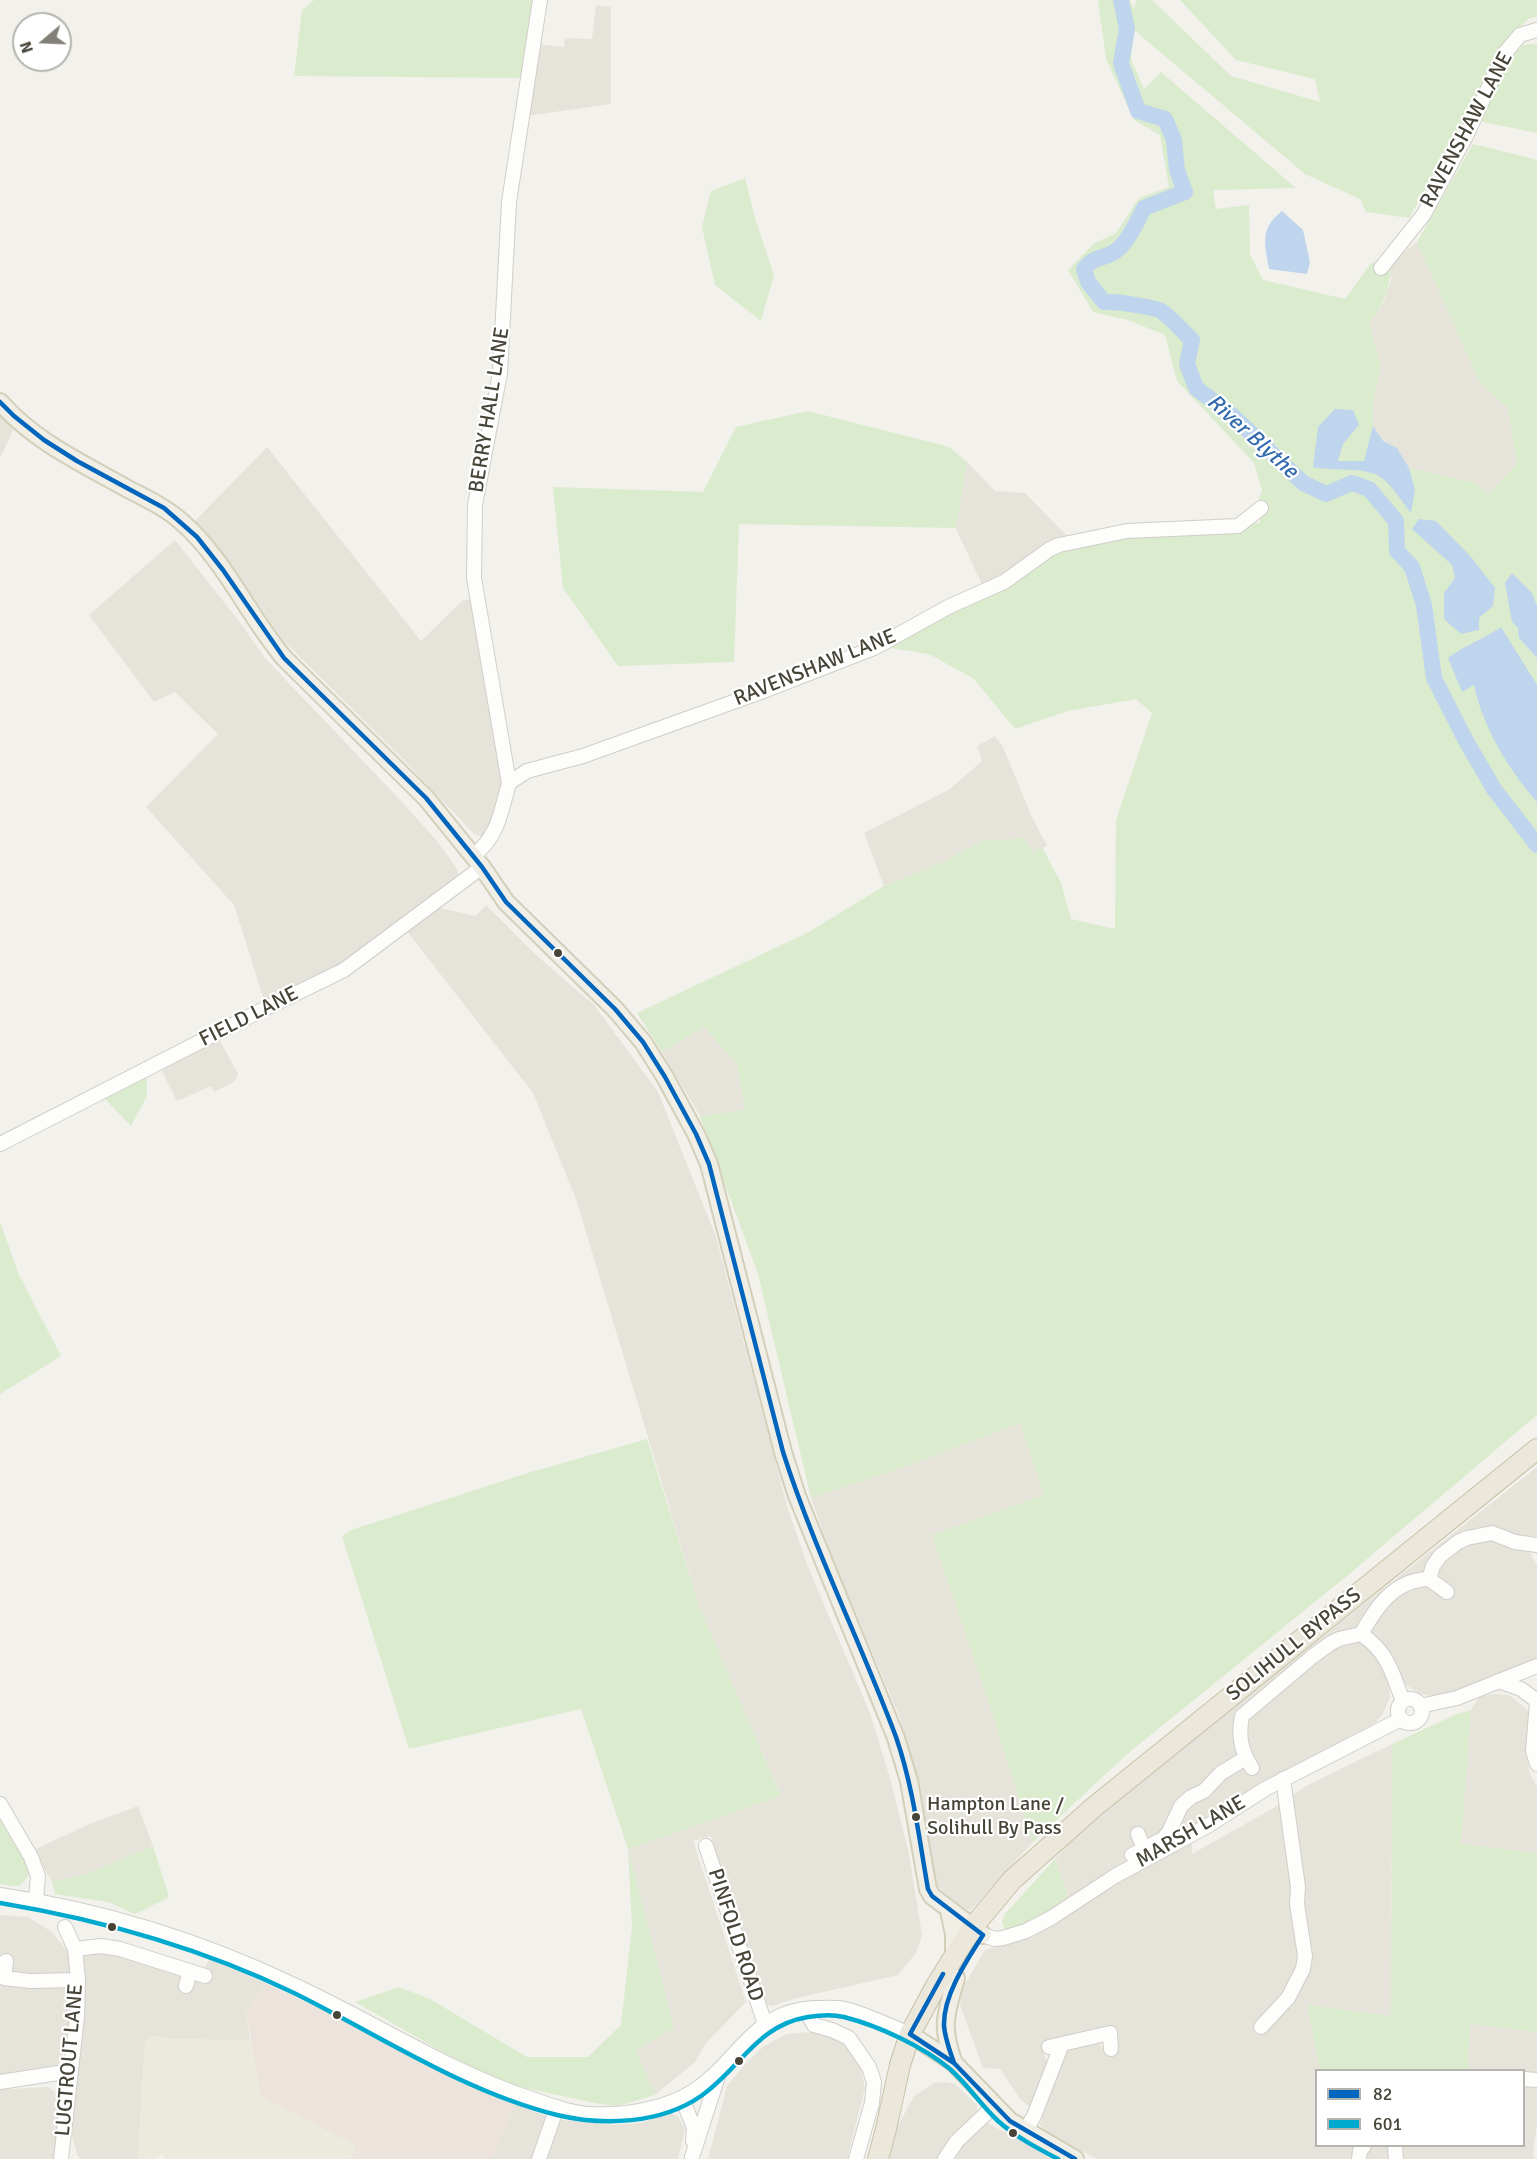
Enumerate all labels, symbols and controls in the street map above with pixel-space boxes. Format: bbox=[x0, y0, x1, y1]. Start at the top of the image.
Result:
north arrow bbox=[12, 12, 72, 72]
text: N bbox=[16, 39, 38, 56]
street label: RAVENSHAW LANE bbox=[1415, 48, 1519, 212]
street label: BERRY HALL LANE bbox=[464, 325, 516, 495]
water label: River Blythe bbox=[1201, 389, 1303, 485]
street label: RAVENSHAW LANE bbox=[730, 624, 900, 712]
unlabelled marker bbox=[552, 947, 564, 959]
street label: FIELD LANE bbox=[195, 981, 303, 1053]
street label: SOLIHULL BYPASS bbox=[1221, 1583, 1367, 1707]
street label: MARSH LANE bbox=[1132, 1790, 1250, 1874]
place label: Hampton Lane / Solihull By Pass bbox=[927, 1793, 1064, 1840]
marker: Hampton Lane / Solihull By Pass bbox=[910, 1811, 922, 1823]
street label: PINFOLD ROAD bbox=[702, 1865, 768, 2005]
unlabelled marker bbox=[106, 1921, 118, 1933]
street label: LUGTROUT LANE bbox=[51, 1983, 89, 2137]
unlabelled marker bbox=[331, 2009, 343, 2021]
unlabelled marker bbox=[733, 2055, 745, 2067]
legend bbox=[1315, 2069, 1525, 2147]
text: 82 bbox=[1373, 2083, 1392, 2105]
text: 601 bbox=[1373, 2113, 1402, 2135]
unlabelled marker bbox=[1007, 2127, 1019, 2139]

